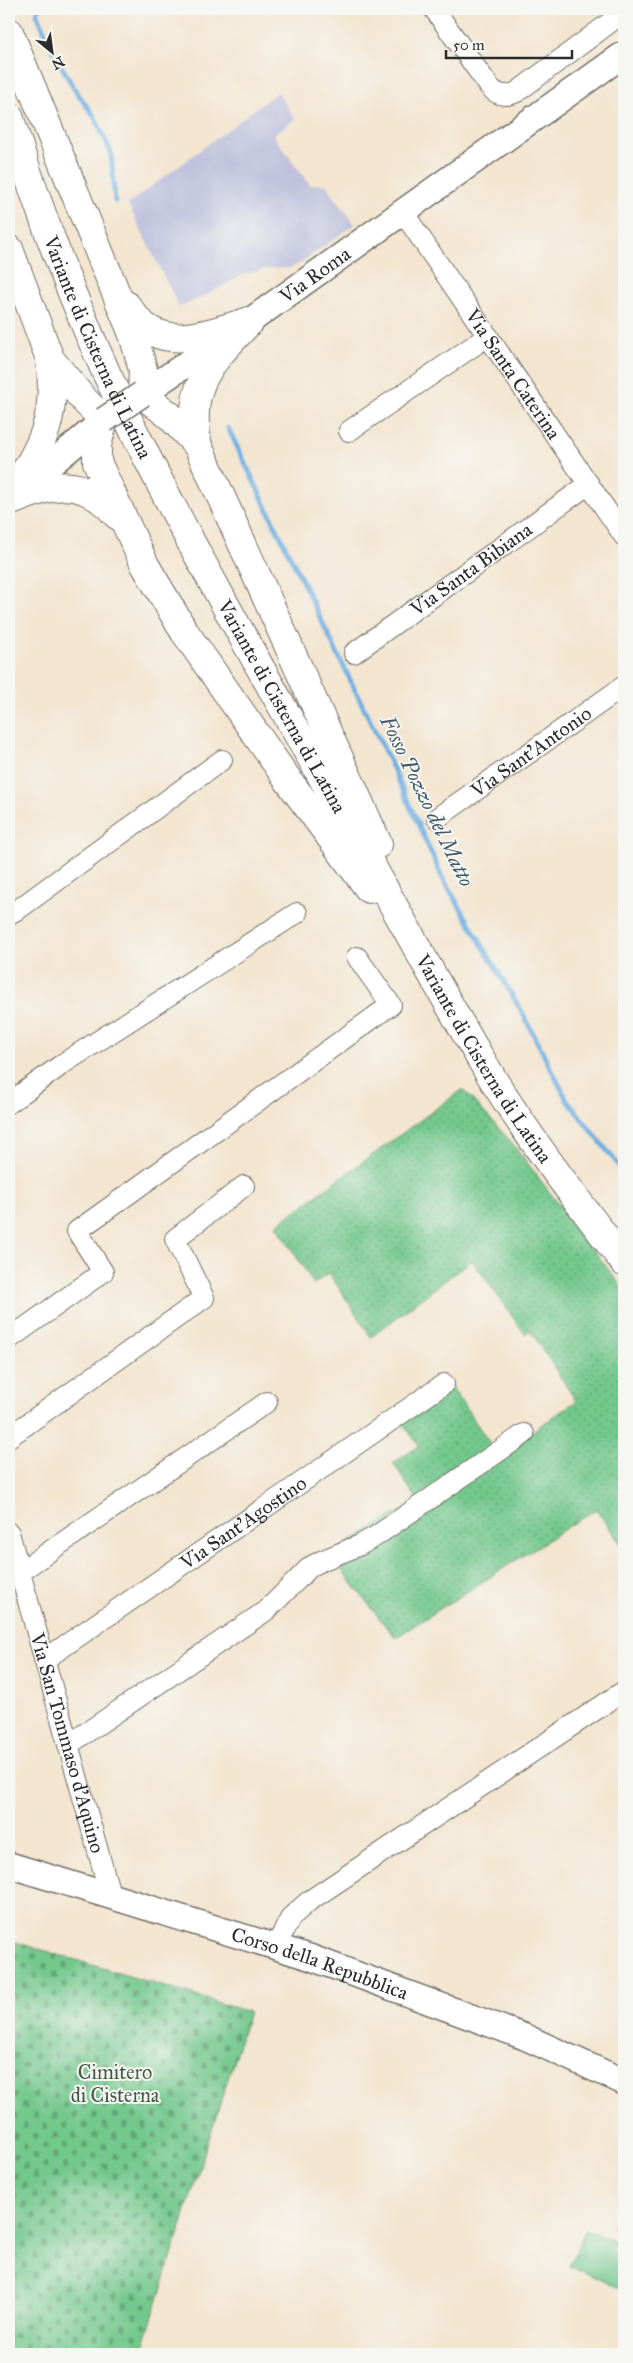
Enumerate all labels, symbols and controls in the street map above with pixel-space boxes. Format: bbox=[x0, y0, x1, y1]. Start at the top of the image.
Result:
north arrow bbox=[28, 28, 78, 78]
scale bar bbox=[446, 28, 572, 60]
text: 50 m bbox=[453, 36, 485, 54]
text: N bbox=[49, 53, 67, 73]
street label: Variante di Cisterna di Latina bbox=[39, 232, 158, 463]
street label: Via Roma bbox=[274, 241, 355, 309]
street label: Via Santa Caterina bbox=[460, 303, 567, 444]
street label: Via Santa Bibiana bbox=[405, 517, 537, 621]
street label: Variante di Cisterna di Latina bbox=[212, 595, 352, 817]
street label: Via Sant'Antonio bbox=[465, 701, 596, 803]
water label: Fosso Pozzo del Matto bbox=[374, 710, 480, 891]
street label: Variante di Cisterna di Latina bbox=[411, 949, 558, 1168]
street label: Via Sant'Agostino bbox=[175, 1471, 311, 1575]
street label: Via San Tommaso d'Aquino bbox=[25, 1629, 110, 1856]
street label: Corso della Repubblica bbox=[229, 1922, 412, 2005]
park label: Cimitero di Cisterna bbox=[71, 2060, 160, 2107]

